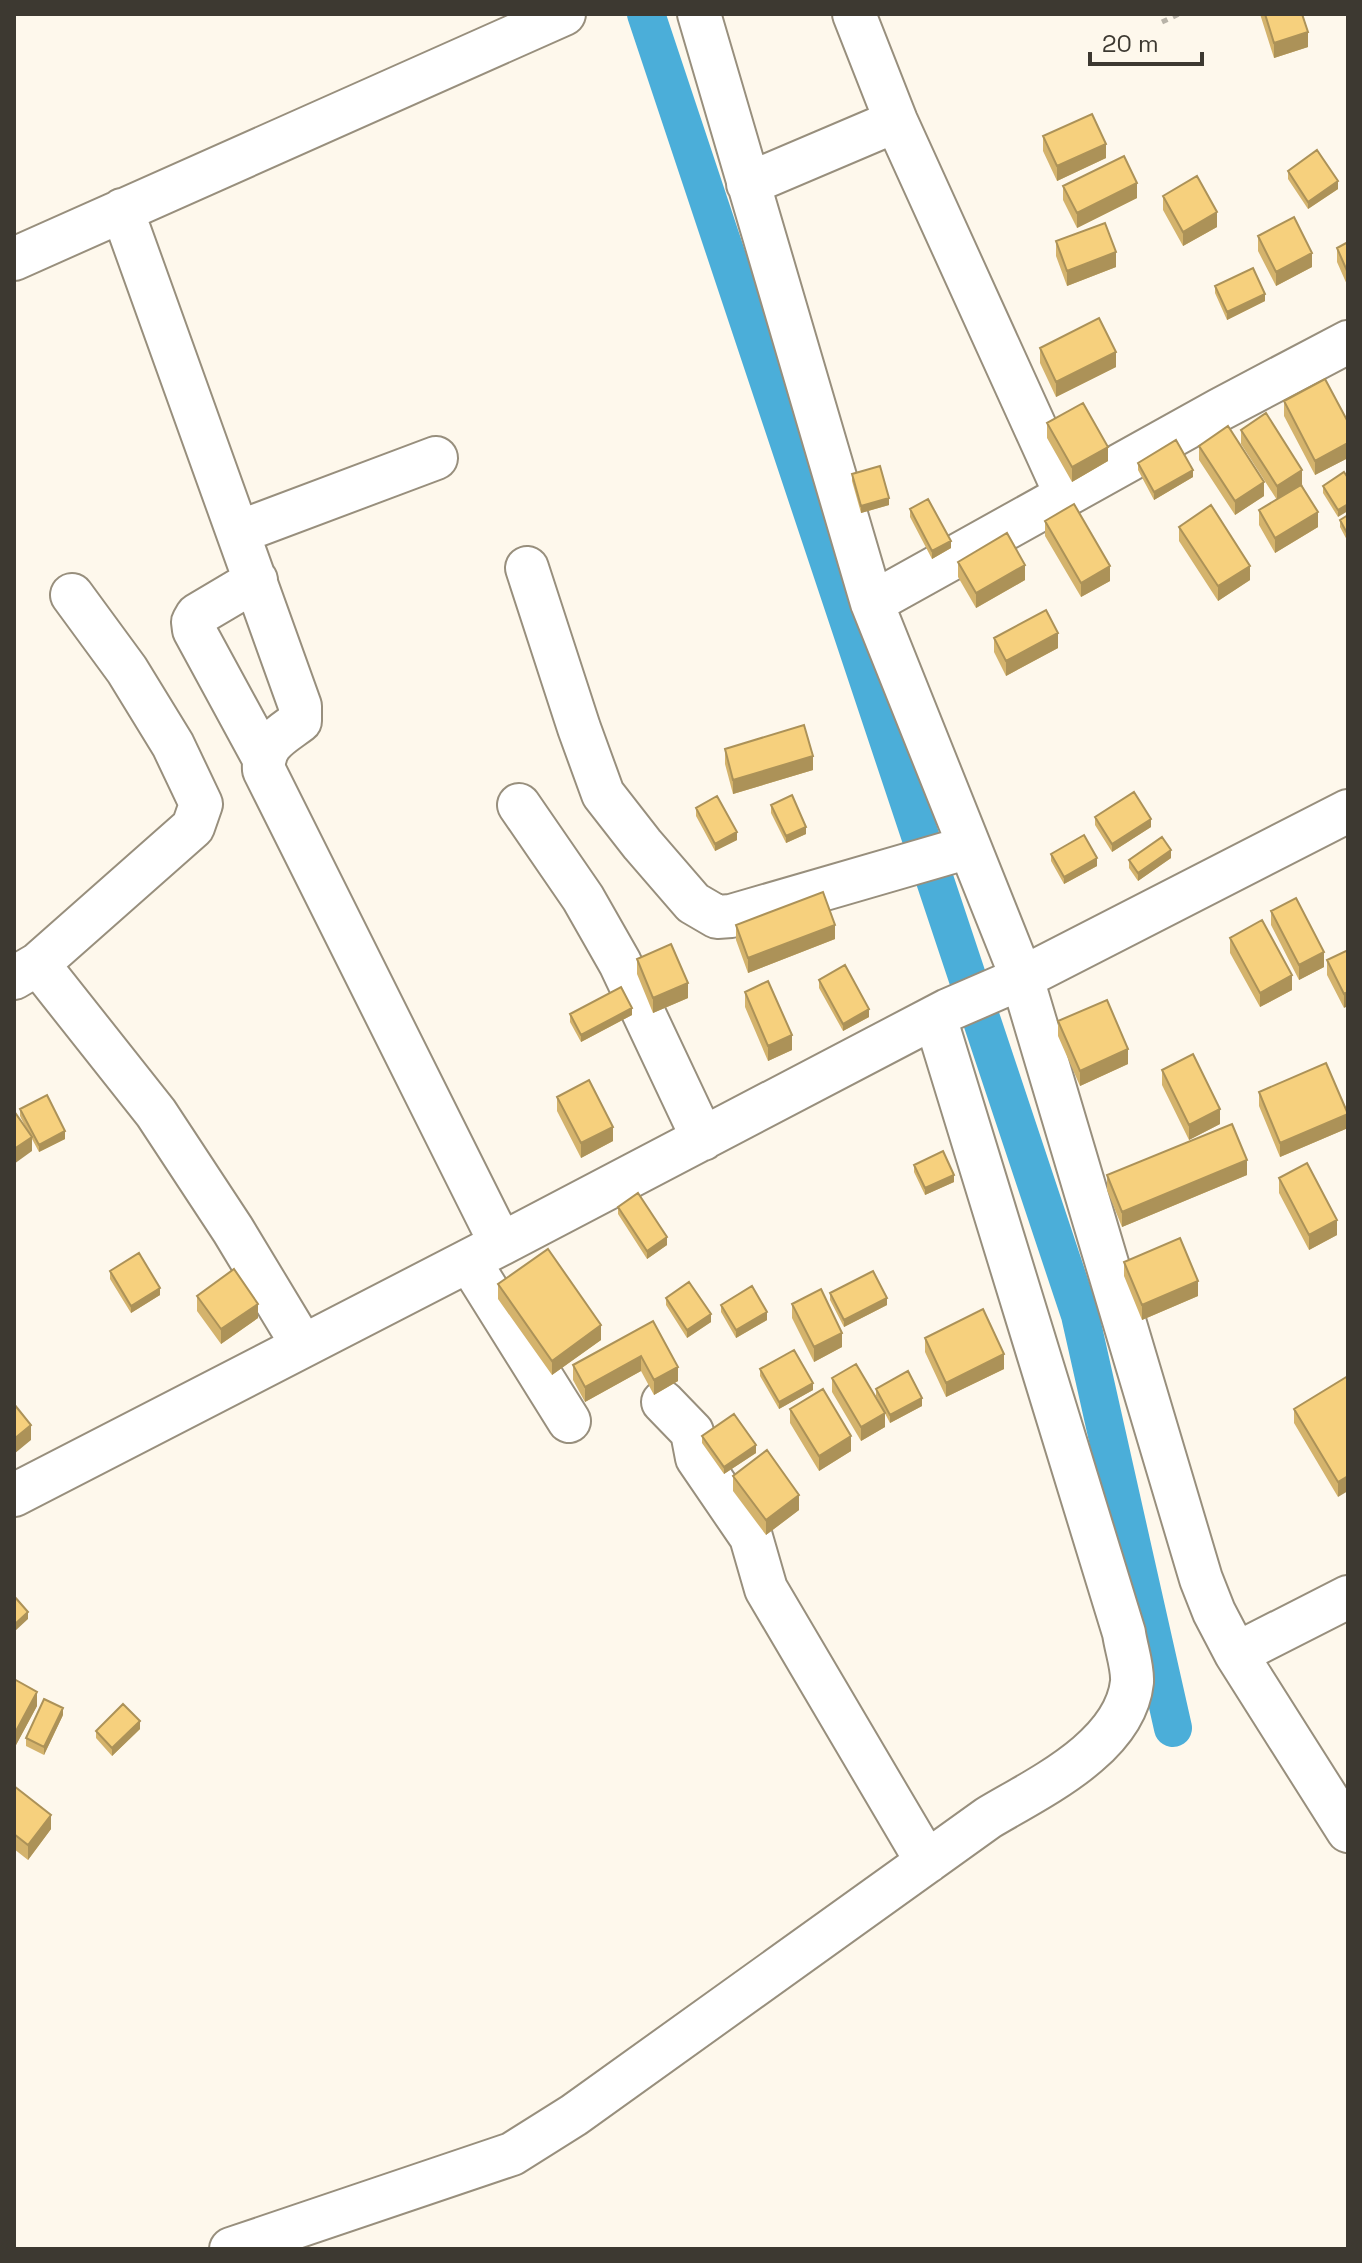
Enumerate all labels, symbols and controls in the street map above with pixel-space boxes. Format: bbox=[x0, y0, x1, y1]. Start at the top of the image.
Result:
scale bar bbox=[1090, 16, 1202, 66]
text: 20 m bbox=[1102, 28, 1159, 59]

